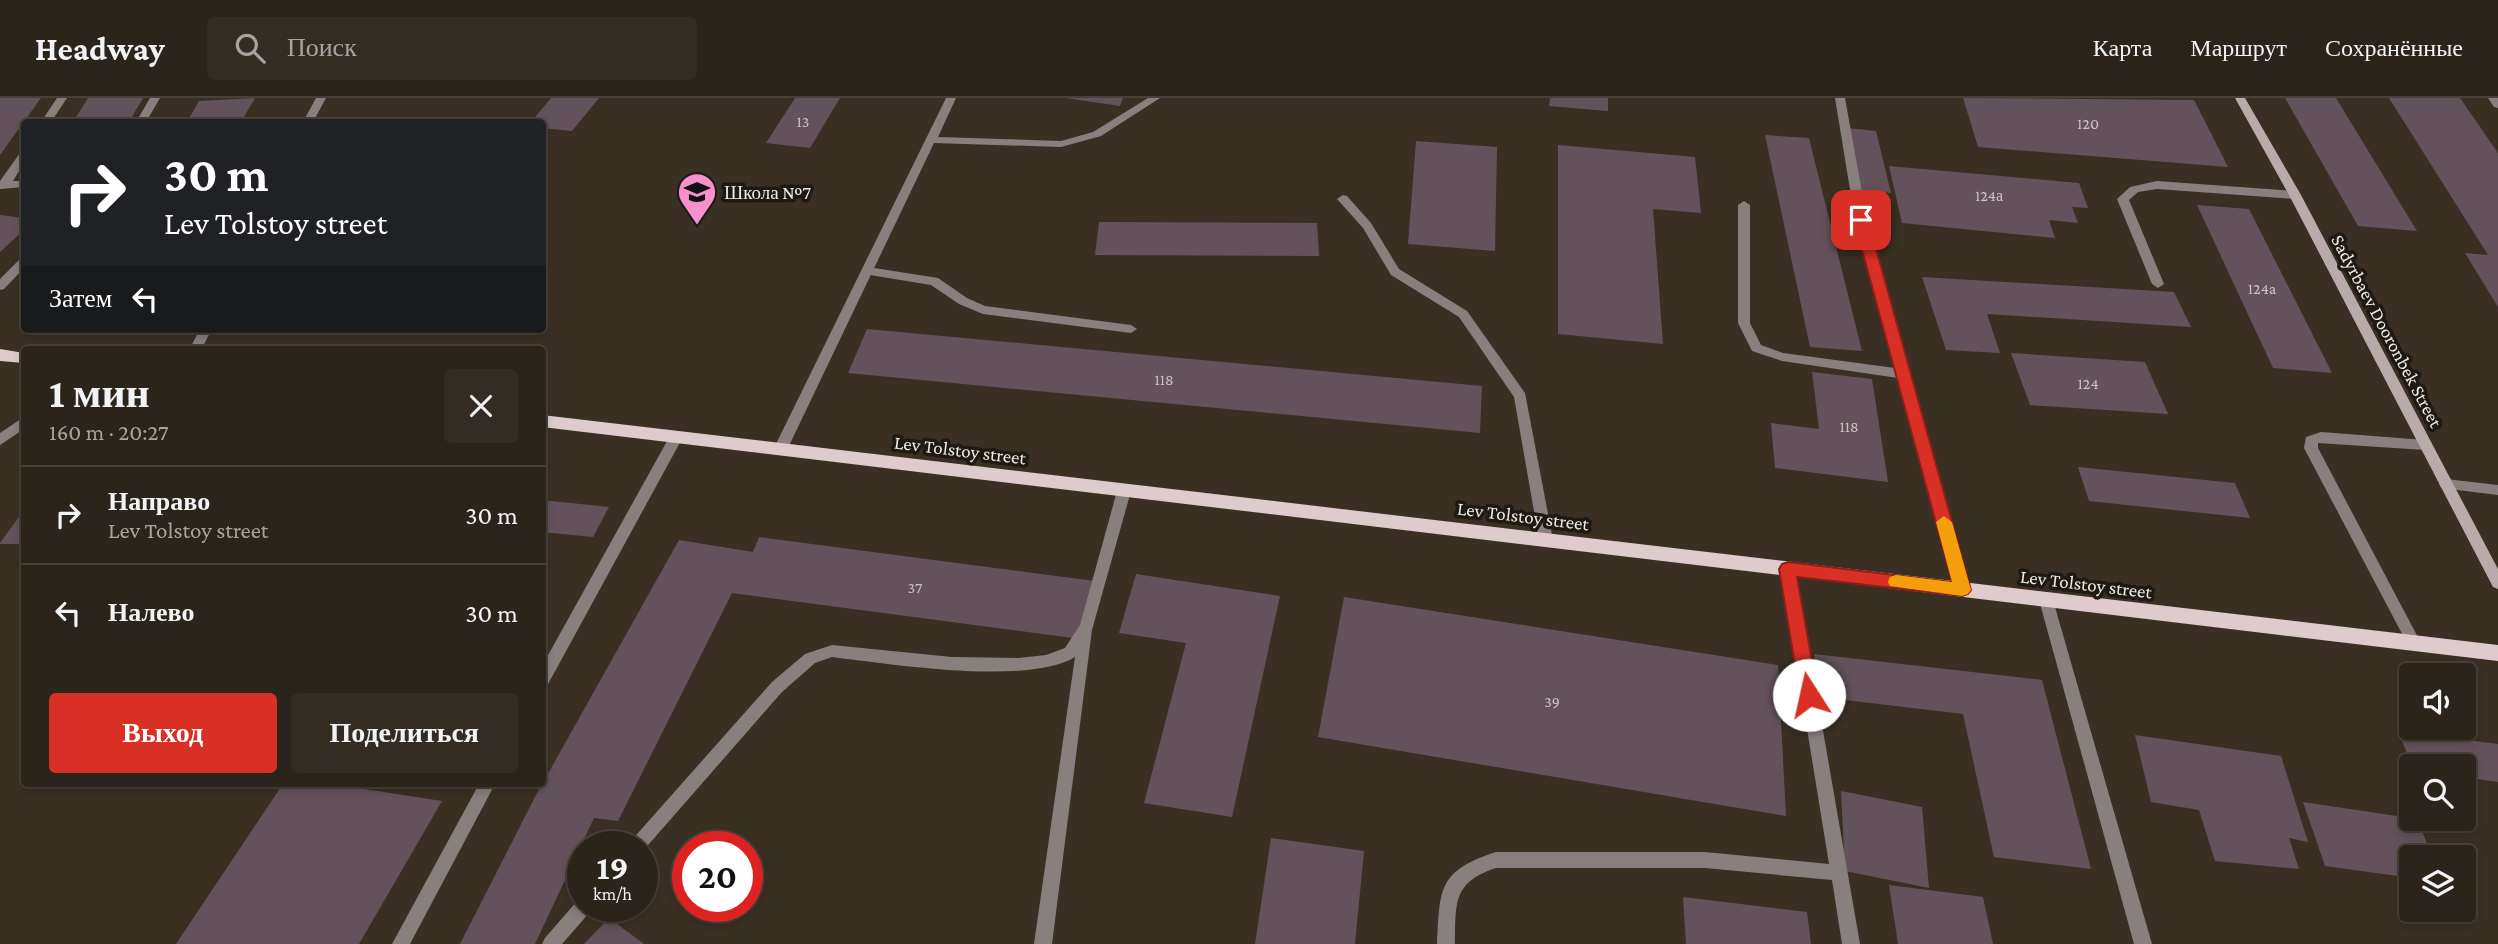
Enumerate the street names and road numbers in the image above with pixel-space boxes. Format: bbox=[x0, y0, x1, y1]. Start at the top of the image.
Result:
street label: Sadyrbaev Dooronbek Street bbox=[2327, 231, 2447, 431]
street label: Lev Tolstoy street bbox=[893, 432, 1028, 469]
street label: Lev Tolstoy street bbox=[1456, 498, 1591, 535]
street label: Lev Tolstoy street bbox=[2019, 566, 2154, 603]

